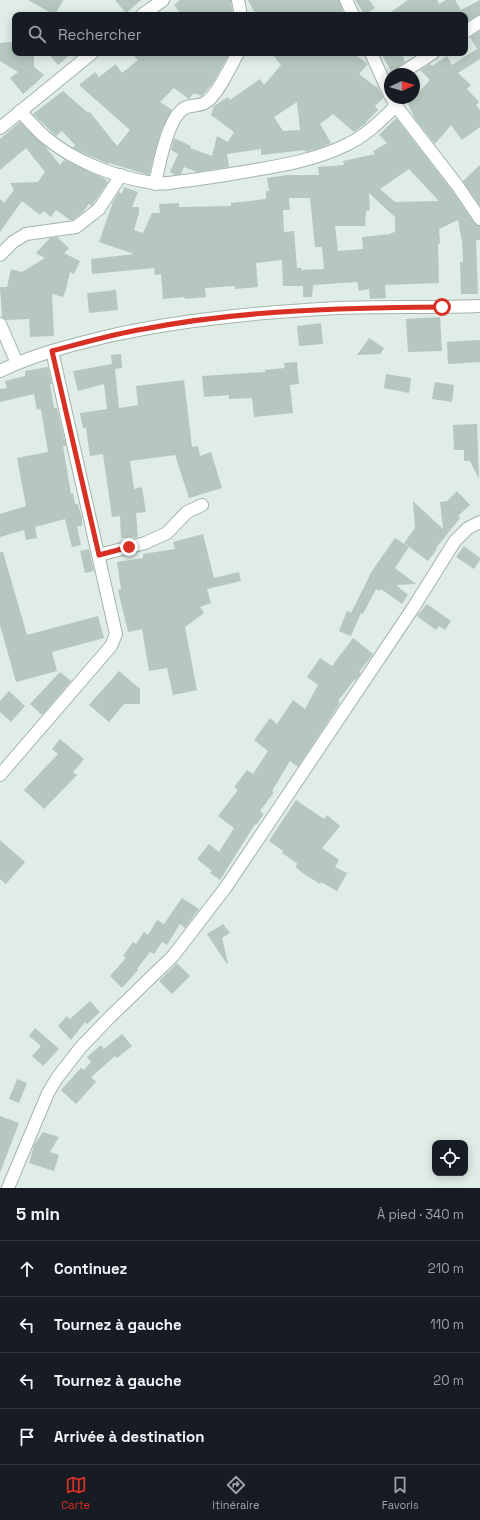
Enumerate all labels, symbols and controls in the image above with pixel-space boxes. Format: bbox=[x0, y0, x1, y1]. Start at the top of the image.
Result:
search box bbox=[12, 12, 468, 56]
icon: search bbox=[26, 23, 48, 45]
text: Rechercher bbox=[58, 25, 141, 44]
north arrow bbox=[384, 68, 420, 104]
route start bbox=[433, 298, 451, 316]
route end bbox=[120, 538, 138, 556]
map controls bbox=[432, 1140, 468, 1176]
button: locate bbox=[432, 1140, 468, 1176]
text: 5 min bbox=[16, 1203, 60, 1225]
text: À pied · 340 m bbox=[377, 1206, 464, 1223]
icon: ahead bbox=[16, 1258, 38, 1280]
text: Continuez bbox=[54, 1259, 127, 1278]
text: 210 m bbox=[428, 1260, 464, 1277]
icon: left bbox=[16, 1314, 38, 1336]
text: Tournez à gauche bbox=[54, 1315, 182, 1334]
text: 110 m bbox=[430, 1316, 464, 1333]
icon: left bbox=[16, 1370, 38, 1392]
text: Tournez à gauche bbox=[54, 1371, 182, 1390]
text: 20 m bbox=[433, 1372, 464, 1389]
icon: arrive bbox=[16, 1426, 38, 1448]
text: Arrivée à destination bbox=[54, 1427, 204, 1446]
tab: Carte bbox=[61, 1474, 90, 1512]
tab: Itinéraire bbox=[212, 1474, 260, 1512]
tab: Favoris bbox=[382, 1474, 419, 1512]

